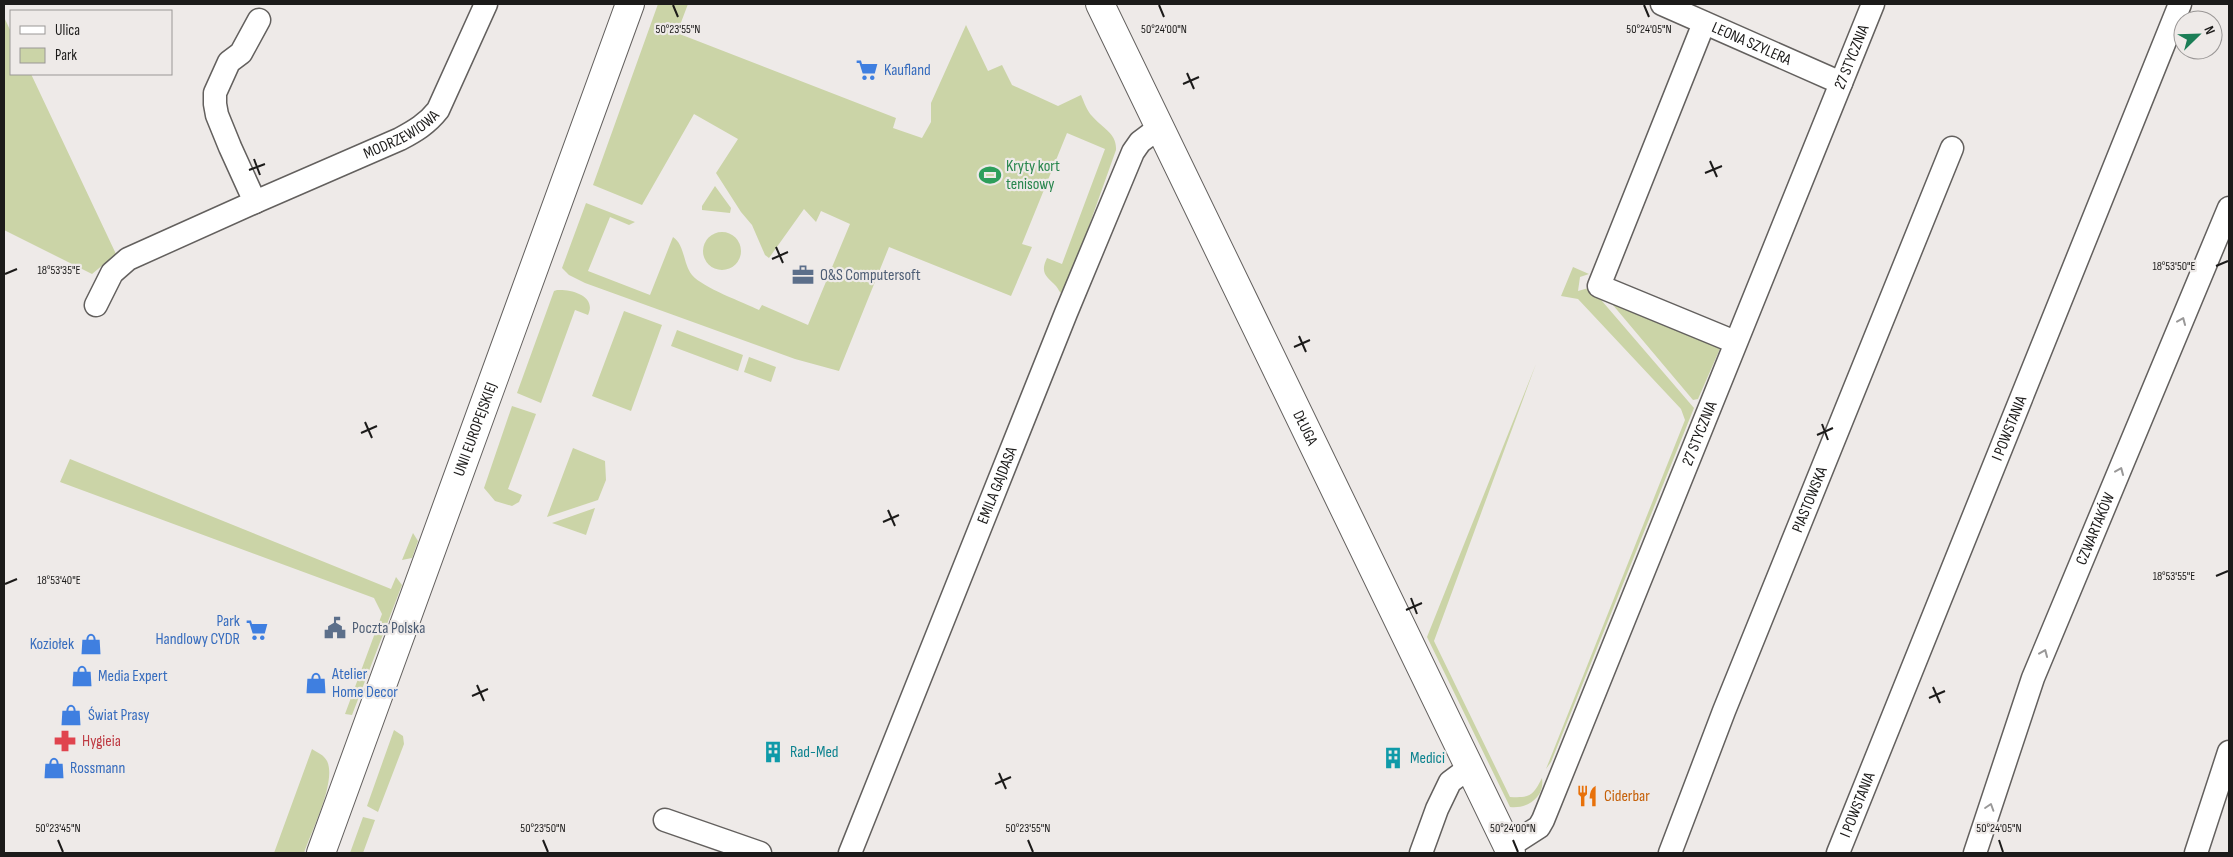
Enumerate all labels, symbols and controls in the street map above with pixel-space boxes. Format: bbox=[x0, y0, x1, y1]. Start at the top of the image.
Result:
legend bbox=[10, 10, 172, 75]
north arrow bbox=[2173, 10, 2223, 60]
street label: LEONA SZYLERA bbox=[1709, 18, 1794, 69]
text: Ulica bbox=[55, 21, 80, 40]
text: 50°23'55"N bbox=[656, 22, 700, 37]
text: 50°24'00"N bbox=[1141, 22, 1187, 37]
text: 50°24'05"N bbox=[1626, 22, 1672, 37]
street label: 27 STYCZNIA bbox=[1830, 22, 1873, 92]
text: N bbox=[2200, 23, 2219, 37]
text: Park bbox=[55, 46, 77, 65]
supermarket icon: Kaufland bbox=[854, 57, 880, 83]
place label: Kaufland bbox=[884, 61, 931, 80]
street label: MODRZEWIOWA bbox=[360, 106, 443, 163]
place label: Kryty kort tenisowy bbox=[1006, 157, 1060, 194]
sports icon: Kryty kort tenisowy bbox=[977, 162, 1003, 188]
text: 18°53'50"E bbox=[2152, 259, 2196, 274]
office icon: O&S Computersoft bbox=[790, 262, 816, 288]
text: 18°53'35"E bbox=[38, 263, 80, 278]
place label: O&S Computersoft bbox=[820, 266, 921, 285]
one-way arrow bbox=[2176, 317, 2186, 326]
street label: UNII EUROPEJSKIEJ bbox=[449, 380, 501, 479]
street label: I POWSTANIA bbox=[1988, 393, 2031, 463]
street label: 27 STYCZNIA bbox=[1678, 398, 1721, 468]
street label: DŁUGA bbox=[1289, 407, 1322, 449]
street label: EMILA GAJDASA bbox=[973, 444, 1021, 527]
street label: PIASTOWSKA bbox=[1788, 464, 1831, 535]
one-way arrow bbox=[2113, 467, 2124, 476]
street label: CZWARTAKÓW bbox=[2072, 489, 2119, 568]
text: 18°53'55"E bbox=[2153, 569, 2195, 584]
text: 18°53'40"E bbox=[37, 573, 81, 588]
place label: Park Handlowy CYDR bbox=[155, 612, 240, 649]
public building icon: Poczta Polska bbox=[322, 615, 348, 641]
supermarket icon: Park Handlowy CYDR bbox=[244, 617, 270, 643]
place label: Poczta Polska bbox=[352, 619, 425, 638]
shop icon: Koziołek bbox=[78, 631, 104, 657]
place label: Koziołek bbox=[30, 635, 74, 654]
one-way arrow bbox=[2038, 650, 2048, 658]
shop icon: Media Expert bbox=[69, 663, 95, 689]
place label: Atelier Home Decor bbox=[331, 665, 398, 702]
place label: Media Expert bbox=[98, 667, 168, 686]
shop icon: Atelier Home Decor bbox=[303, 670, 329, 696]
shop icon: Świat Prasy bbox=[58, 702, 84, 728]
place label: Świat Prasy bbox=[88, 706, 150, 725]
pharmacy icon: Hygieia bbox=[52, 728, 78, 754]
place label: Hygieia bbox=[82, 732, 121, 751]
building icon: Rad-Med bbox=[760, 739, 786, 765]
place label: Rad-Med bbox=[790, 743, 839, 762]
building icon: Medici bbox=[1380, 745, 1406, 771]
place label: Medici bbox=[1410, 749, 1445, 768]
shop icon: Rossmann bbox=[41, 755, 67, 781]
place label: Rossmann bbox=[70, 759, 125, 778]
street label: I POWSTANIA bbox=[1836, 769, 1879, 840]
restaurant icon: Ciderbar bbox=[1574, 783, 1600, 809]
place label: Ciderbar bbox=[1604, 787, 1650, 806]
one-way arrow bbox=[1985, 803, 1995, 812]
text: 50°23'45"N bbox=[35, 821, 81, 836]
text: 50°23'50"N bbox=[520, 821, 566, 836]
text: 50°23'55"N bbox=[1006, 821, 1050, 836]
text: 50°24'00"N bbox=[1490, 821, 1536, 836]
text: 50°24'05"N bbox=[1976, 821, 2022, 836]

